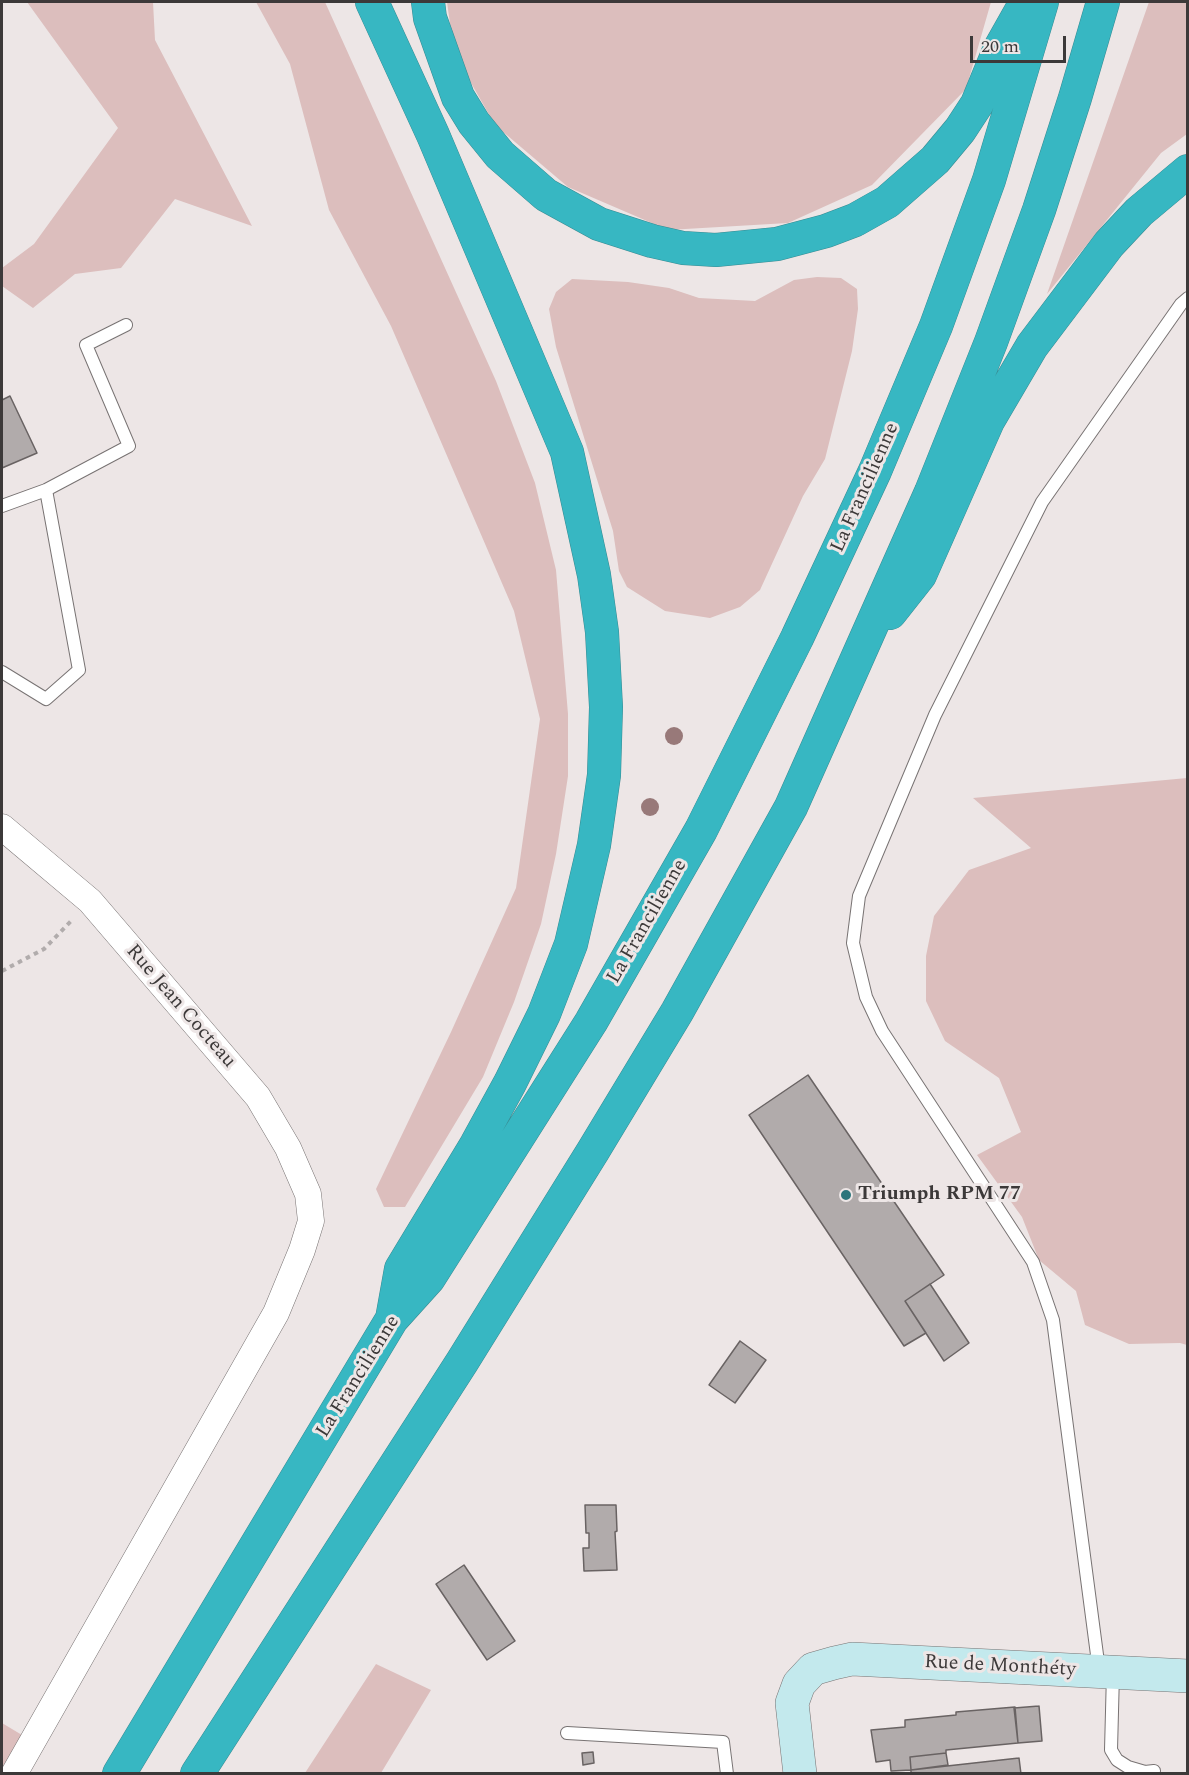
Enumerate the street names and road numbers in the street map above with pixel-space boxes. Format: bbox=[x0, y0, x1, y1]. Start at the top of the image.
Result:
street label: La Francilienne bbox=[827, 419, 905, 557]
street label: La Francilienne bbox=[603, 856, 693, 988]
street label: Rue Jean Cocteau bbox=[120, 940, 240, 1074]
street label: La Francilienne bbox=[312, 1312, 406, 1442]
street label: Rue de Monthéty bbox=[924, 1651, 1076, 1683]

